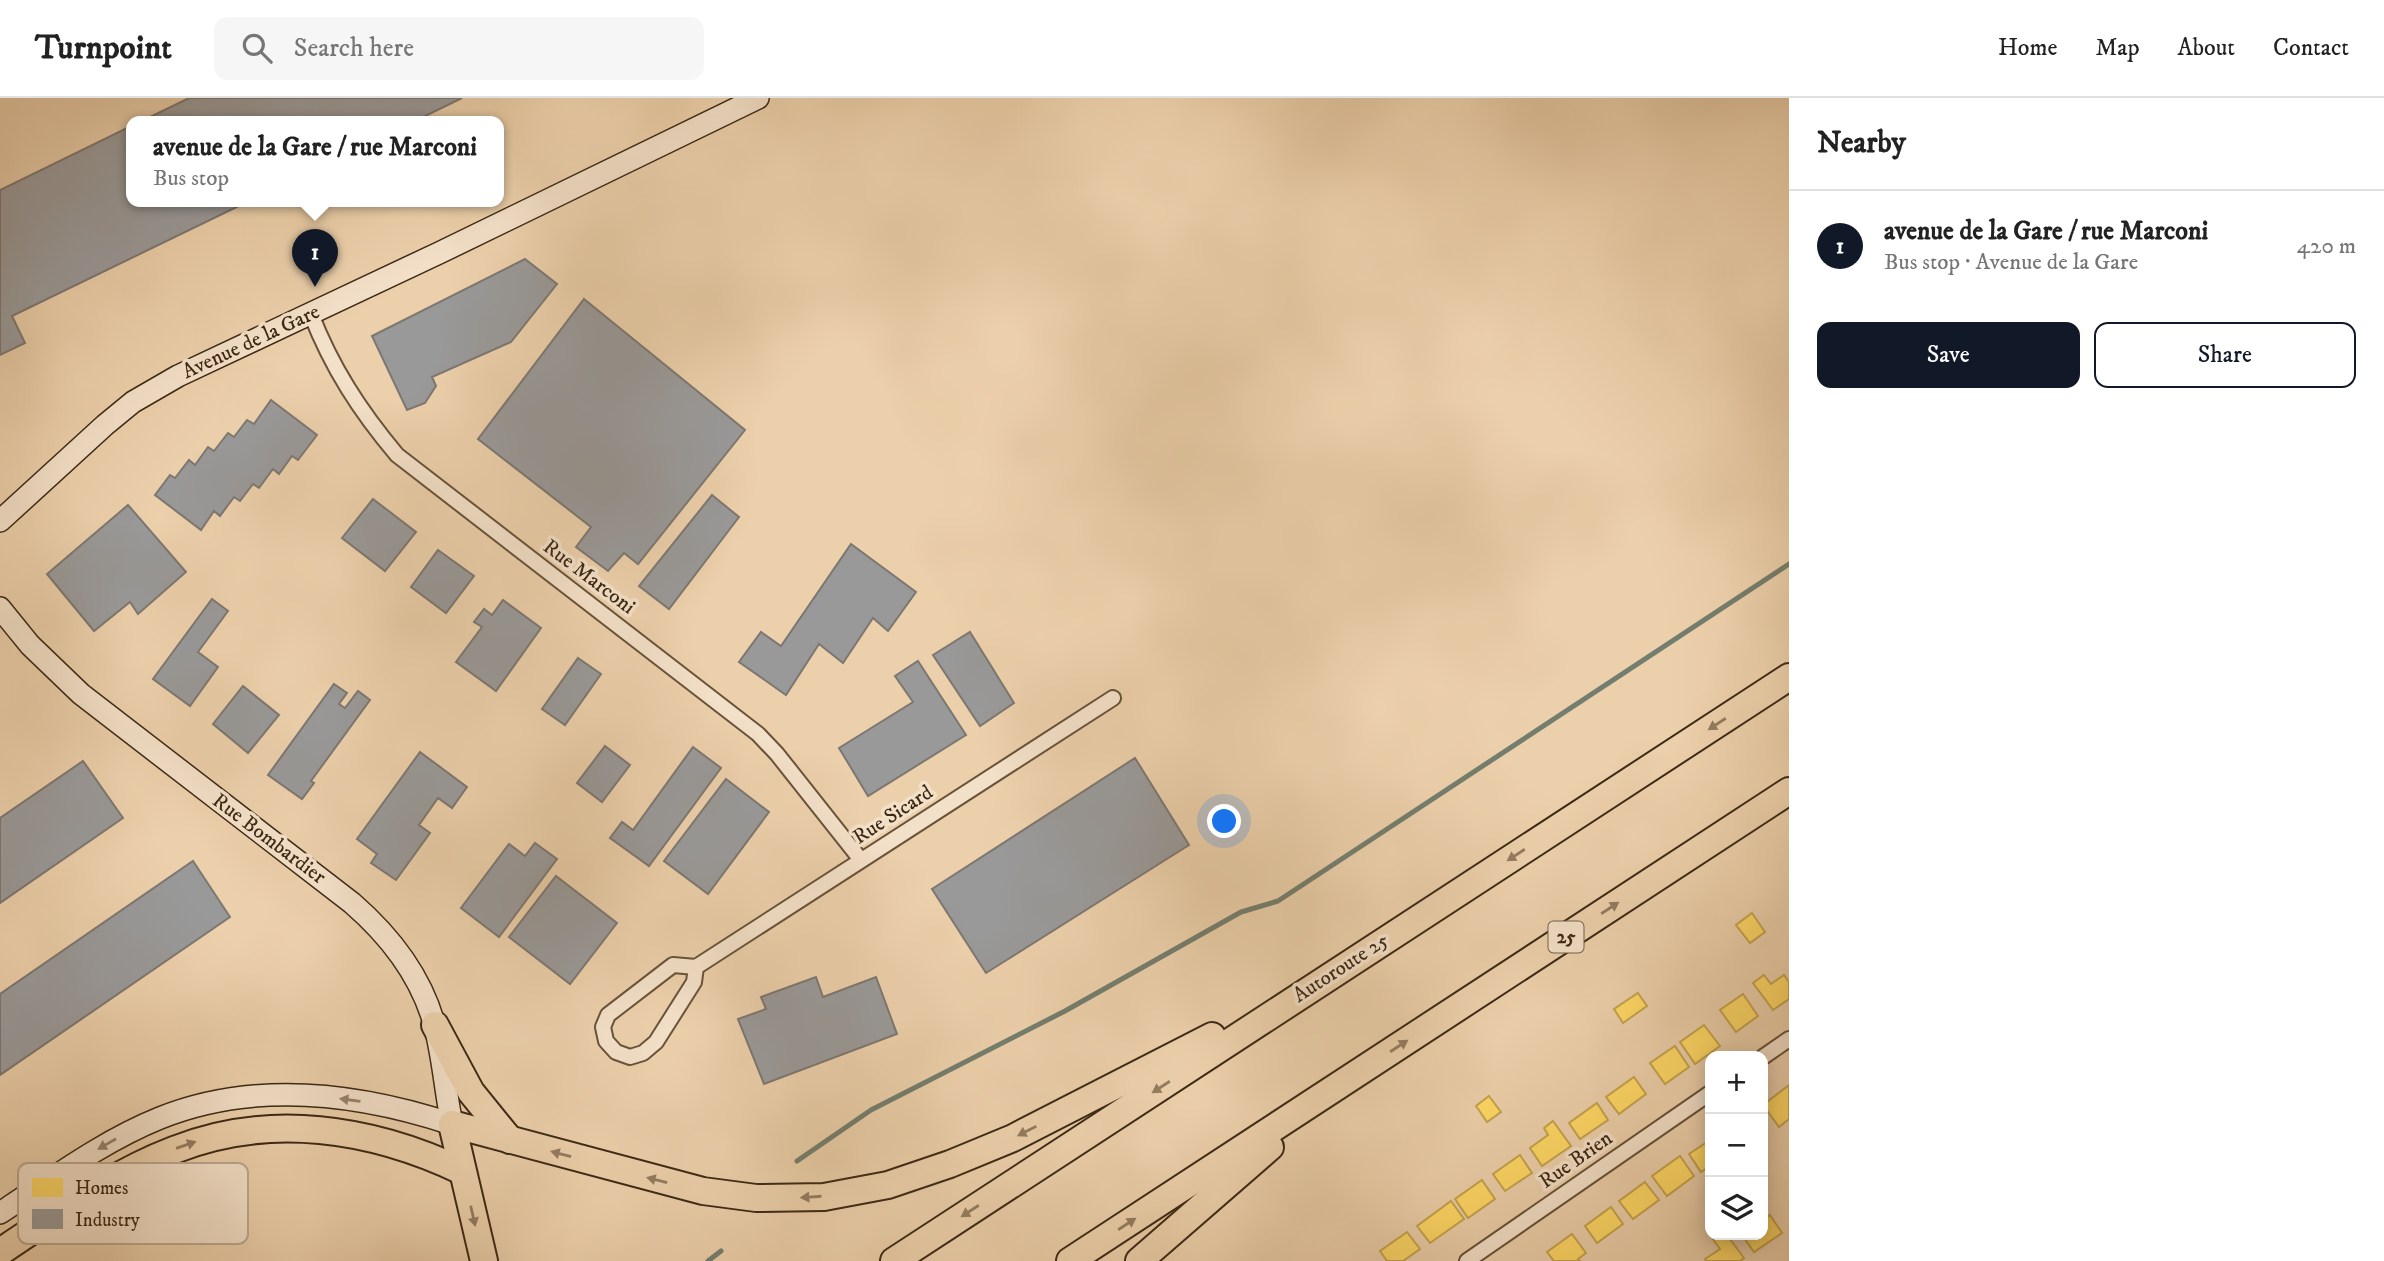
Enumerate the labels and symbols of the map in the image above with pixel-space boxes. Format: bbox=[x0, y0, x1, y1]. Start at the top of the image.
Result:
pin: 1 bbox=[292, 229, 338, 287]
street label: Avenue de la Gare bbox=[178, 299, 324, 385]
street label: Rue Marconi bbox=[538, 534, 640, 620]
one-way arrow bbox=[1707, 717, 1726, 730]
street label: Rue Sicard bbox=[848, 779, 938, 850]
street label: Rue Bombardier bbox=[207, 788, 331, 890]
your location bbox=[1207, 804, 1241, 838]
one-way arrow bbox=[1507, 848, 1525, 862]
one-way arrow bbox=[1601, 902, 1620, 915]
road number: 25 bbox=[1548, 922, 1584, 952]
street label: Autoroute 25 bbox=[1288, 927, 1394, 1009]
one-way arrow bbox=[1390, 1039, 1409, 1052]
one-way arrow bbox=[1151, 1080, 1171, 1093]
one-way arrow bbox=[339, 1094, 361, 1105]
one-way arrow bbox=[1017, 1125, 1037, 1136]
street label: Rue Brien bbox=[1534, 1125, 1618, 1195]
one-way arrow bbox=[98, 1138, 117, 1150]
one-way arrow bbox=[176, 1139, 197, 1150]
one-way arrow bbox=[550, 1148, 572, 1159]
legend bbox=[18, 1163, 248, 1244]
one-way arrow bbox=[646, 1174, 668, 1185]
text: Homes bbox=[75, 1177, 128, 1200]
one-way arrow bbox=[799, 1192, 821, 1203]
one-way arrow bbox=[961, 1204, 980, 1217]
one-way arrow bbox=[468, 1205, 479, 1227]
text: Industry bbox=[75, 1209, 141, 1232]
one-way arrow bbox=[1117, 1217, 1137, 1230]

